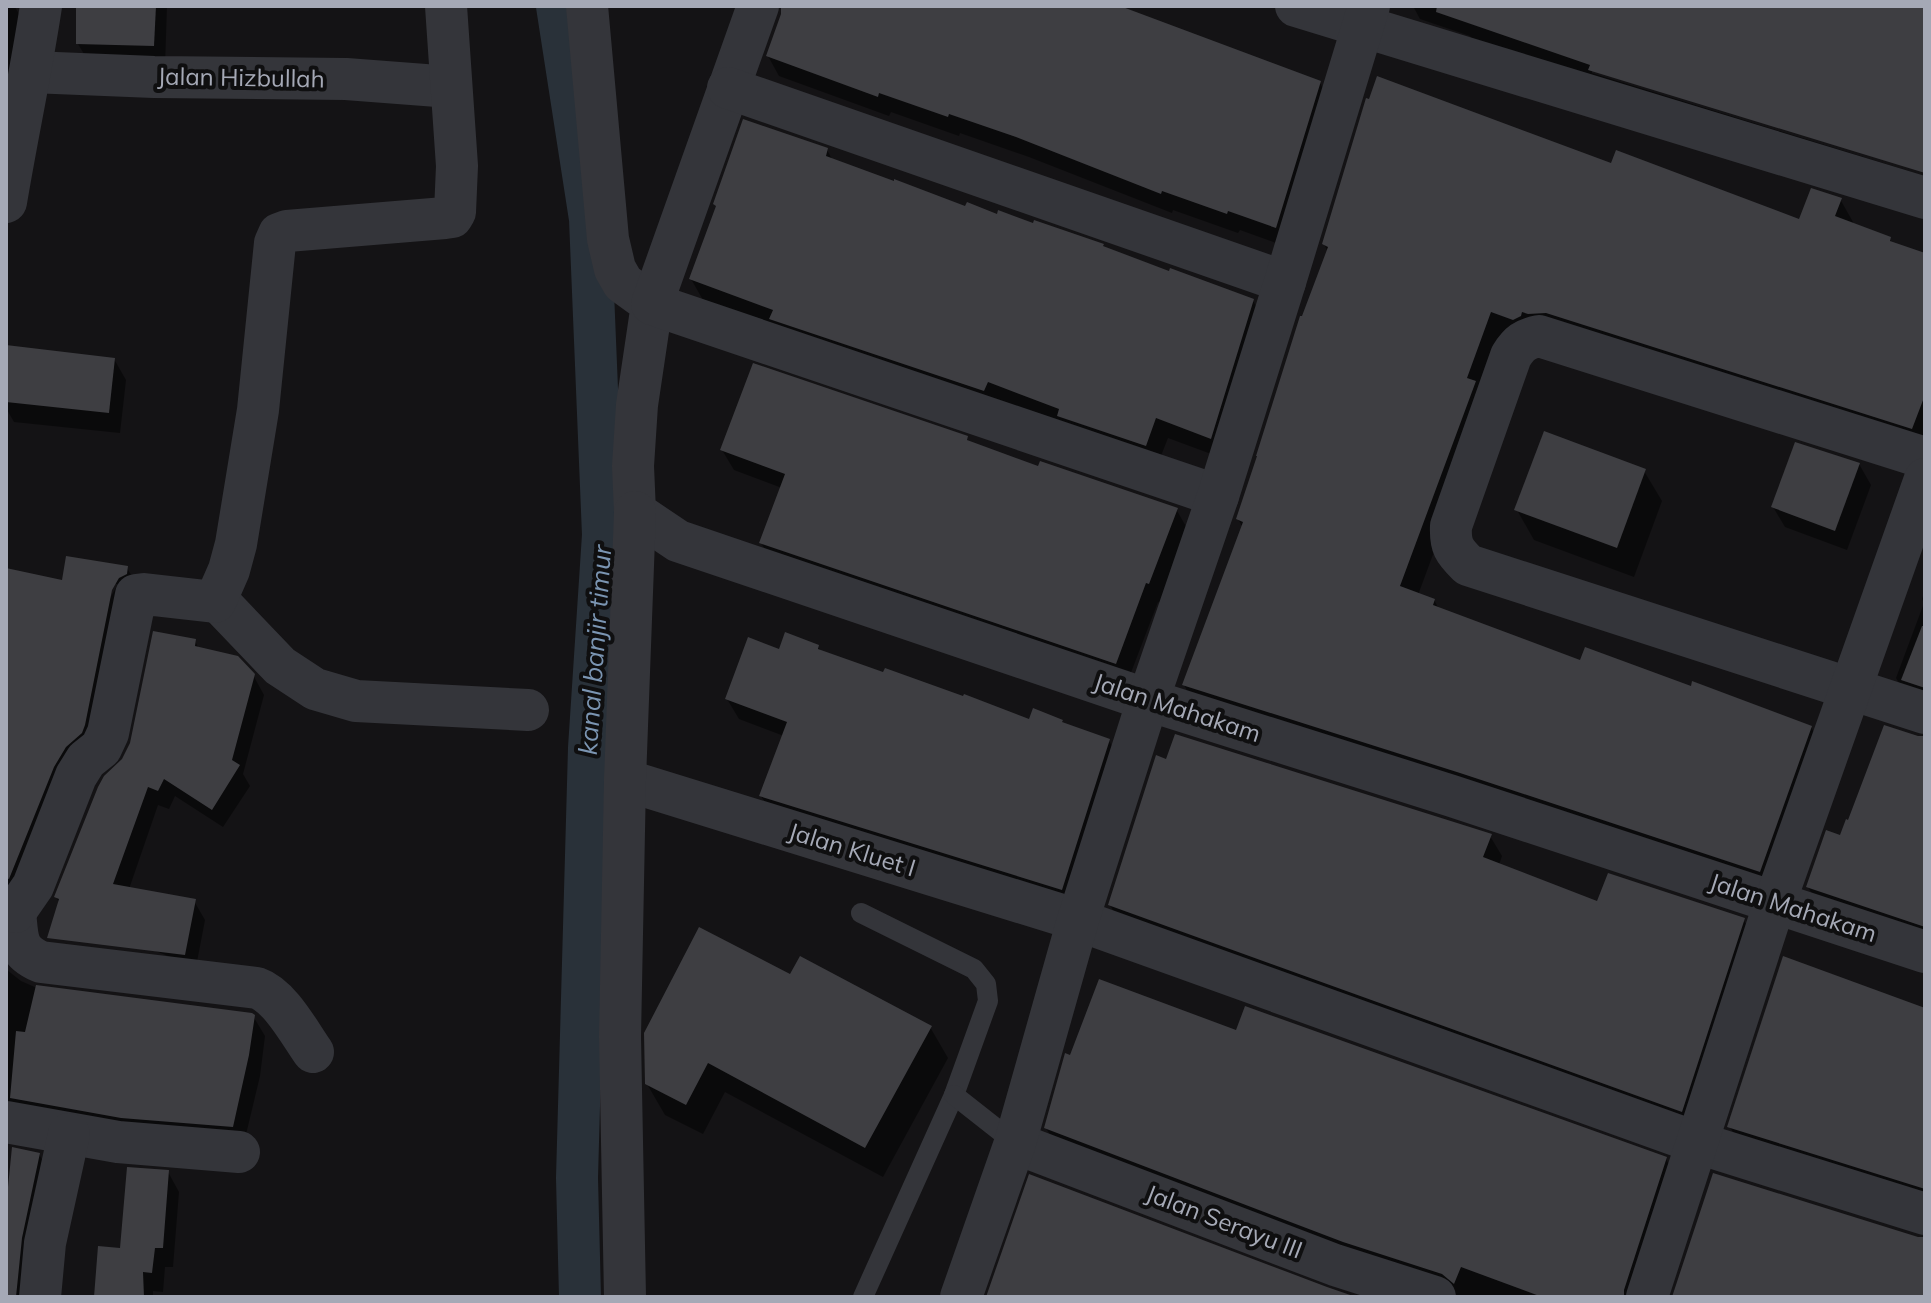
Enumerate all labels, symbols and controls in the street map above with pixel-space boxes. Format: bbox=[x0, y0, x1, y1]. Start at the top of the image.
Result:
street label: Jalan Hizbullah bbox=[157, 61, 325, 93]
water label: kanal banjir timur bbox=[571, 542, 618, 756]
street label: Jalan Mahakam bbox=[1090, 666, 1265, 748]
street label: Jalan Kluet I bbox=[785, 815, 920, 883]
street label: Jalan Mahakam bbox=[1706, 866, 1881, 948]
street label: Jalan Serayu III bbox=[1142, 1177, 1307, 1265]

